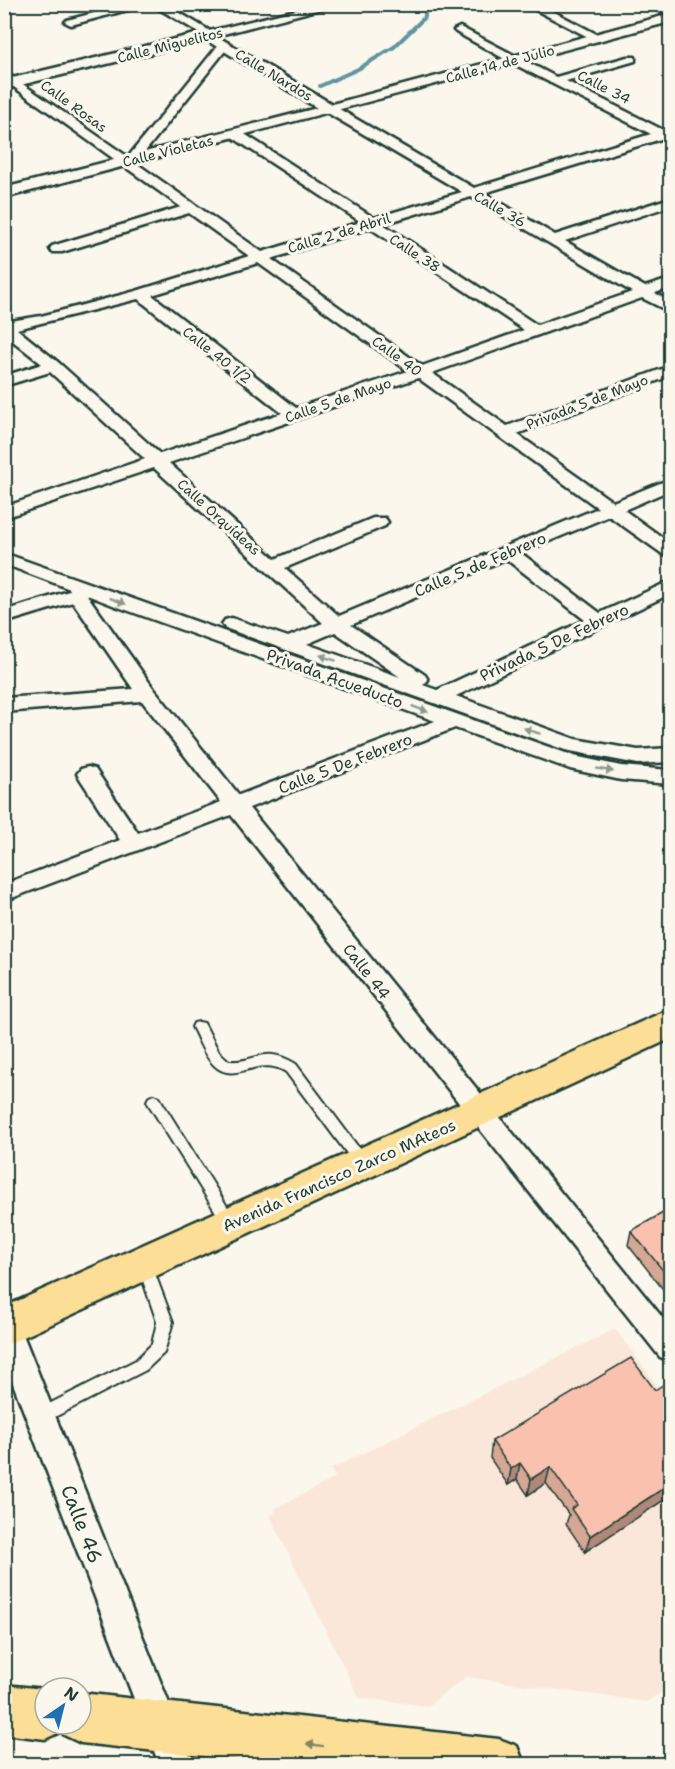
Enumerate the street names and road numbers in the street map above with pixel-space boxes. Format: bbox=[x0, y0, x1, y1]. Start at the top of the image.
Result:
street label: Calle Miguelitos bbox=[115, 23, 225, 67]
street label: Calle 14 de Julio bbox=[444, 41, 556, 87]
street label: Calle Nardos bbox=[232, 45, 316, 105]
street label: Calle 34 bbox=[574, 66, 634, 108]
street label: Calle Rosas bbox=[37, 76, 111, 136]
street label: Calle Violetas bbox=[121, 131, 215, 171]
street label: Calle 36 bbox=[471, 187, 529, 231]
street label: Calle 2 de Abril bbox=[285, 209, 393, 257]
street label: Calle 38 bbox=[386, 230, 444, 276]
street label: Calle 40 1/2 bbox=[179, 323, 255, 387]
street label: Calle 40 bbox=[368, 332, 426, 380]
street label: Privada 5 de Mayo bbox=[523, 370, 651, 434]
street label: Calle 5 de Mayo bbox=[283, 373, 393, 427]
street label: Calle Orquídeas bbox=[174, 475, 264, 559]
street label: Calle 5 de Febrero bbox=[411, 527, 549, 602]
street label: Privada 5 De Febrero bbox=[476, 599, 632, 686]
street label: Privada Acueducto bbox=[264, 644, 406, 713]
street label: Calle 5 De Febrero bbox=[275, 728, 415, 799]
street label: Calle 44 bbox=[338, 939, 395, 1004]
street label: Avenida Francisco Zarco MAteos bbox=[219, 1114, 459, 1237]
street label: Calle 46 bbox=[55, 1481, 109, 1567]

